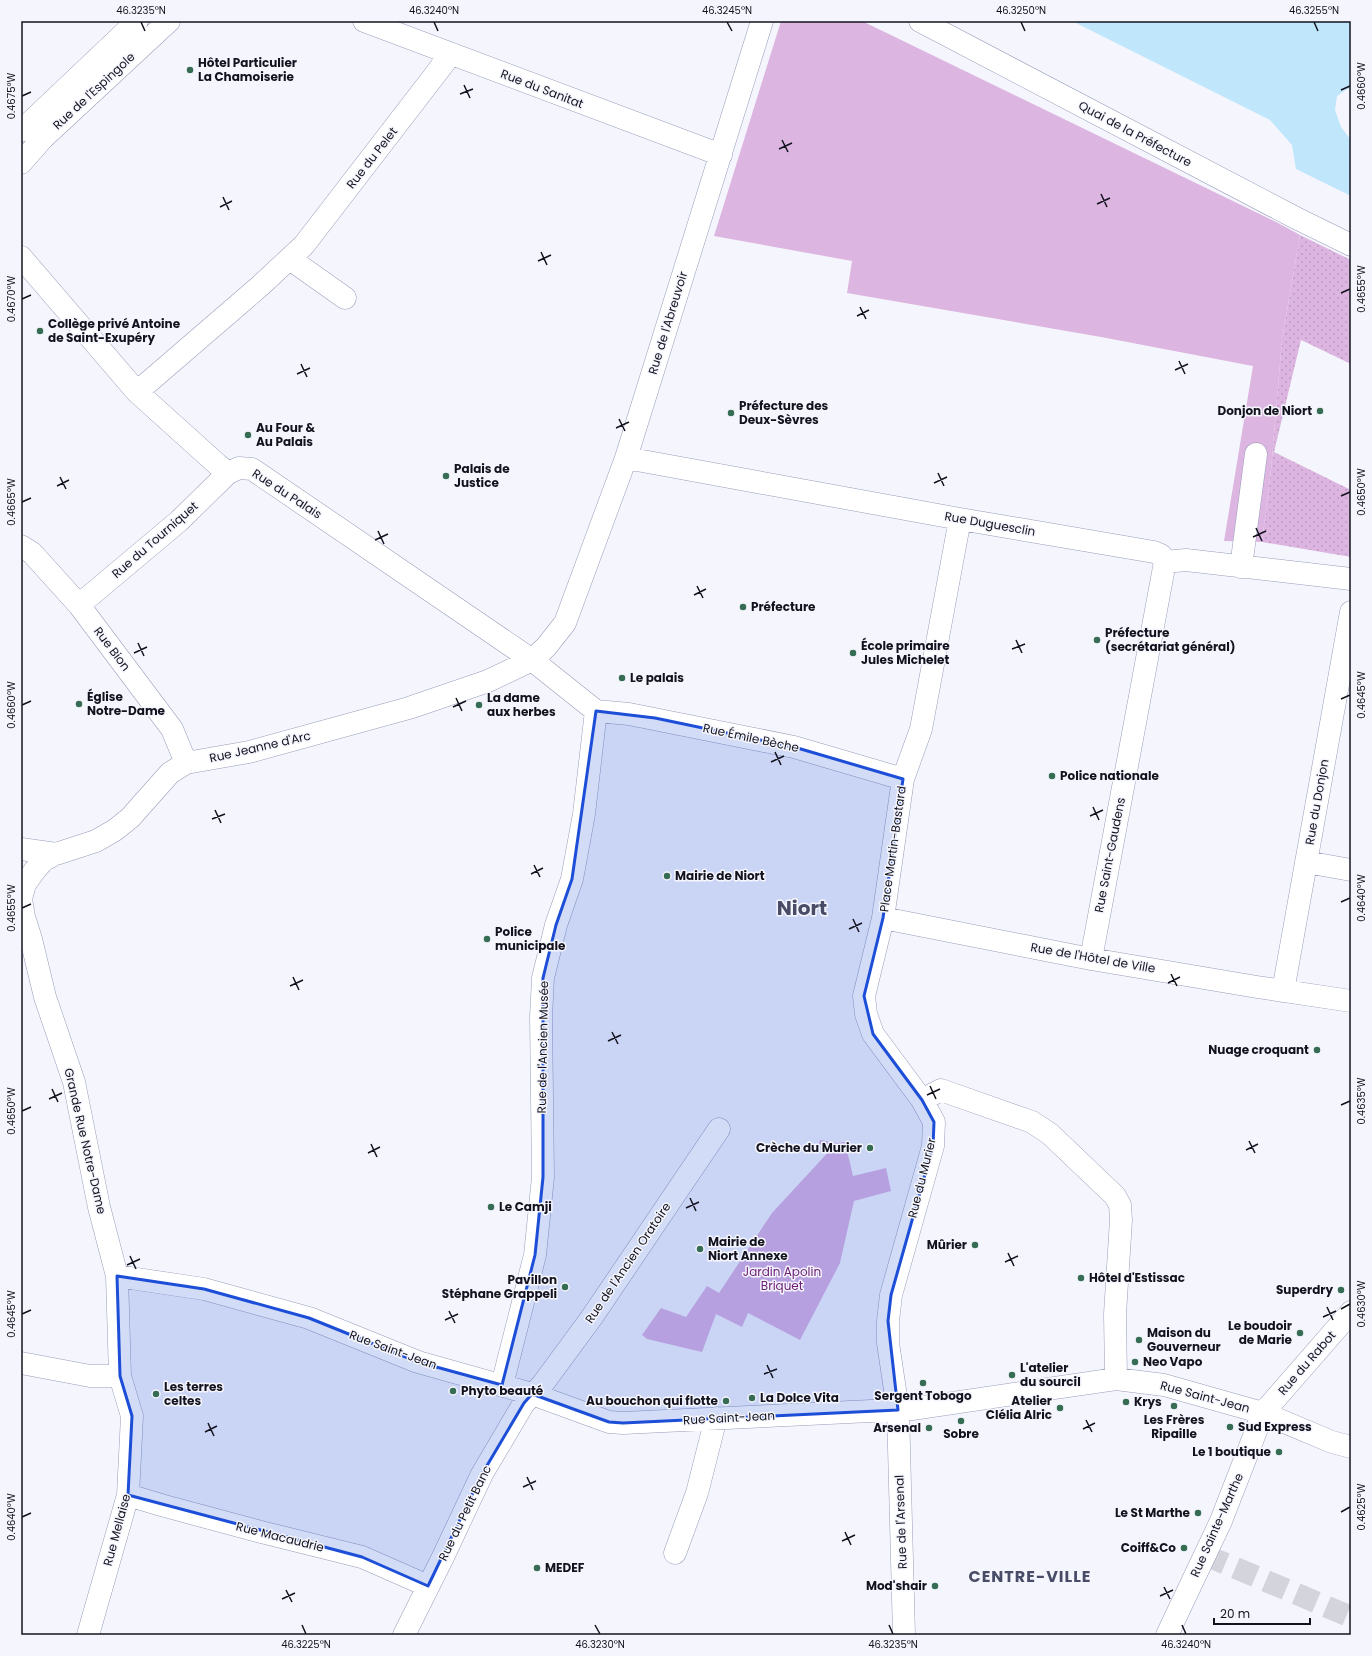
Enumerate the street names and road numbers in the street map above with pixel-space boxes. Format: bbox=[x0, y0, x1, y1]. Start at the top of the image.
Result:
street label: Rue de l'Espingole bbox=[49, 48, 138, 133]
street label: Rue du Sanitat bbox=[498, 65, 586, 112]
street label: Quai de la Préfecture bbox=[1076, 96, 1195, 171]
street label: Rue du Pelet bbox=[342, 123, 401, 192]
street label: Rue de l'Abreuvoir bbox=[644, 269, 691, 376]
street label: Rue du Palais bbox=[249, 465, 325, 522]
street label: Rue du Tourniquet bbox=[108, 497, 201, 582]
street label: Rue Duguesclin bbox=[943, 507, 1037, 540]
street label: Rue Bion bbox=[90, 623, 135, 674]
street label: Rue Émile Bèche bbox=[701, 719, 801, 756]
street label: Rue Jeanne d'Arc bbox=[208, 727, 312, 766]
street label: Rue du Donjon bbox=[1301, 758, 1332, 846]
street label: Place Martin-Bastard bbox=[875, 785, 910, 913]
street label: Rue Saint-Gaudens bbox=[1090, 796, 1129, 914]
street label: Rue de l'Hôtel de Ville bbox=[1029, 938, 1157, 977]
street label: Rue de l'Ancien Musée bbox=[533, 980, 552, 1113]
street label: Grande Rue Notre-Dame bbox=[60, 1066, 111, 1216]
street label: Rue du Murier bbox=[903, 1136, 940, 1220]
street label: Rue de l'Ancien Oratoire bbox=[581, 1199, 674, 1327]
street label: Rue Saint-Jean bbox=[347, 1326, 439, 1373]
street label: Rue du Rabot bbox=[1274, 1327, 1339, 1399]
street label: Rue Saint-Jean bbox=[1159, 1376, 1252, 1417]
street label: Rue Saint-Jean bbox=[683, 1407, 775, 1428]
street label: Rue du Petit Banc bbox=[434, 1462, 495, 1563]
street label: Rue Sainte-Marthe bbox=[1186, 1470, 1247, 1580]
street label: Rue de l'Arsenal bbox=[890, 1475, 911, 1569]
street label: Rue Mellaise bbox=[99, 1492, 134, 1568]
street label: Rue Macaudrie bbox=[234, 1517, 326, 1556]

